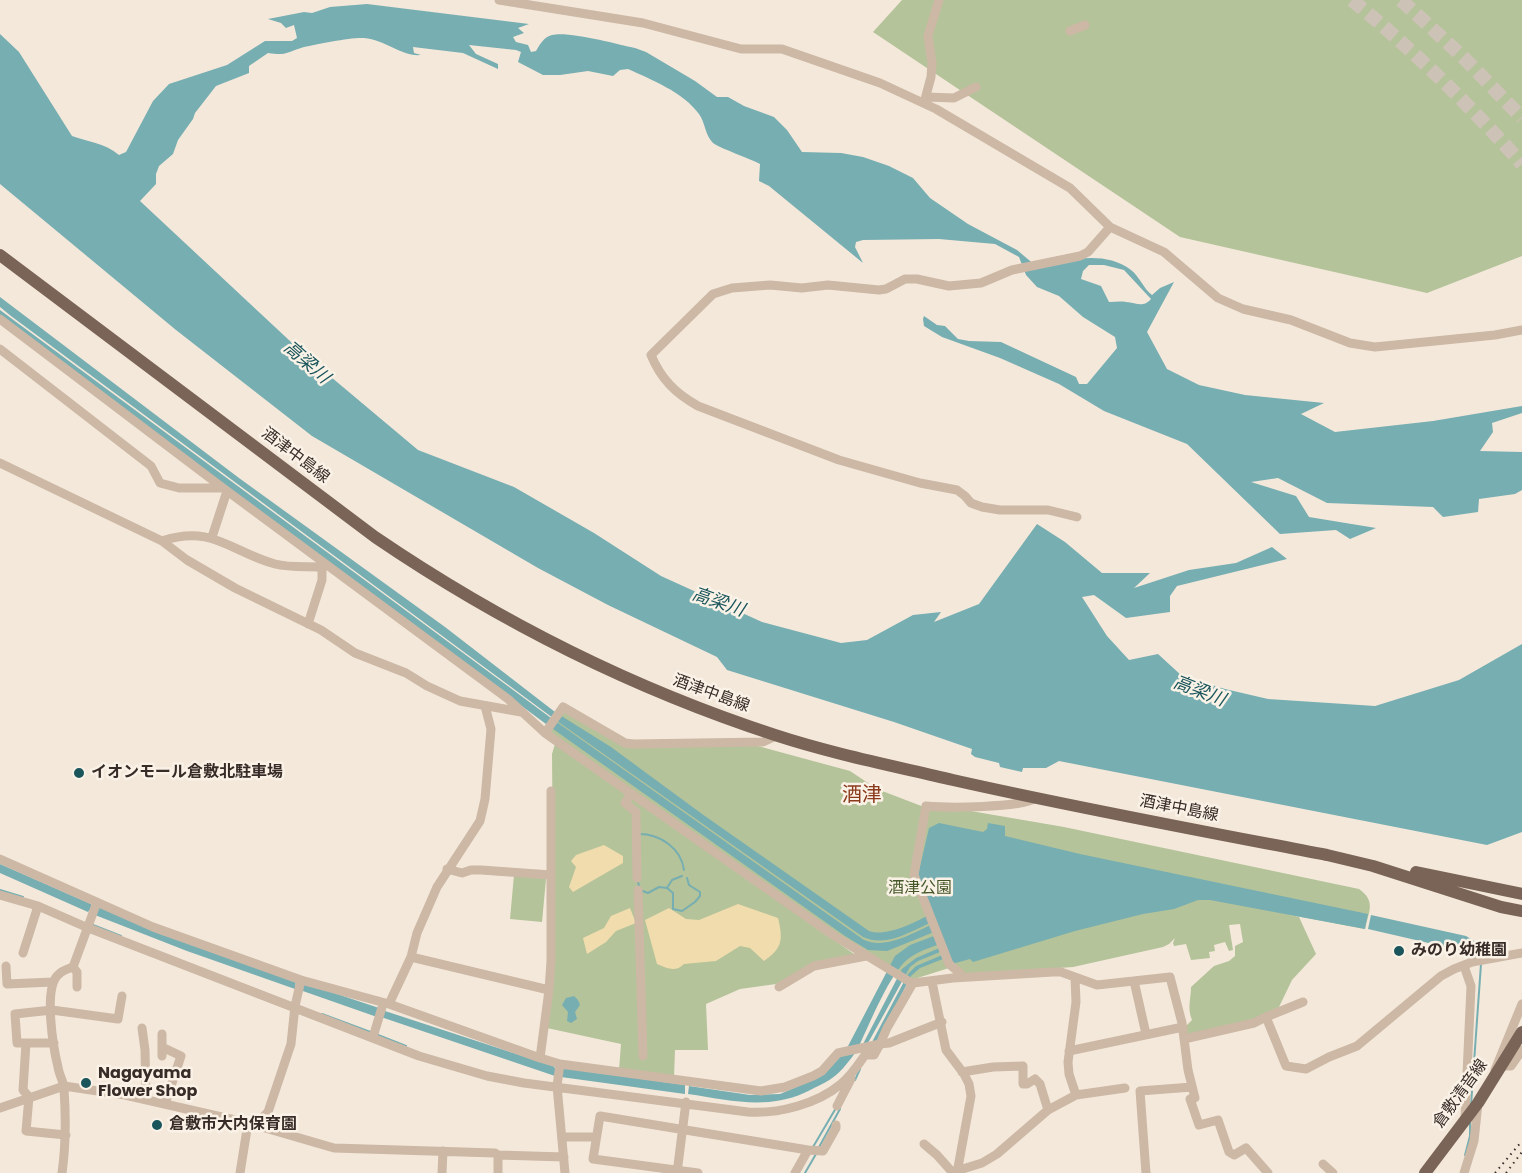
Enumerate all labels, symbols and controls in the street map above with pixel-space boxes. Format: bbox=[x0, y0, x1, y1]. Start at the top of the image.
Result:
water label: 高梁川 bbox=[279, 337, 333, 389]
street label: 酒津中島線 bbox=[257, 424, 333, 488]
water label: 高梁川 bbox=[689, 584, 747, 622]
street label: 酒津中島線 bbox=[670, 671, 752, 717]
water label: 高梁川 bbox=[1170, 672, 1228, 712]
place label: イオンモール倉敷北駐車場 bbox=[91, 763, 283, 783]
marker: イオンモール倉敷北駐車場 bbox=[72, 766, 86, 780]
district label: 酒津 bbox=[842, 784, 882, 808]
street label: 酒津中島線 bbox=[1138, 792, 1220, 826]
park label: 酒津公園 bbox=[888, 879, 952, 899]
place label: みのり幼稚園 bbox=[1411, 941, 1507, 961]
marker: みのり幼稚園 bbox=[1392, 944, 1406, 958]
street label: 倉敷清音線 bbox=[1430, 1056, 1492, 1132]
place label: Nagayama Flower Shop bbox=[98, 1064, 197, 1102]
marker: Nagayama Flower Shop bbox=[79, 1076, 93, 1090]
place label: 倉敷市大内保育園 bbox=[169, 1115, 297, 1135]
marker: 倉敷市大内保育園 bbox=[150, 1118, 164, 1132]

